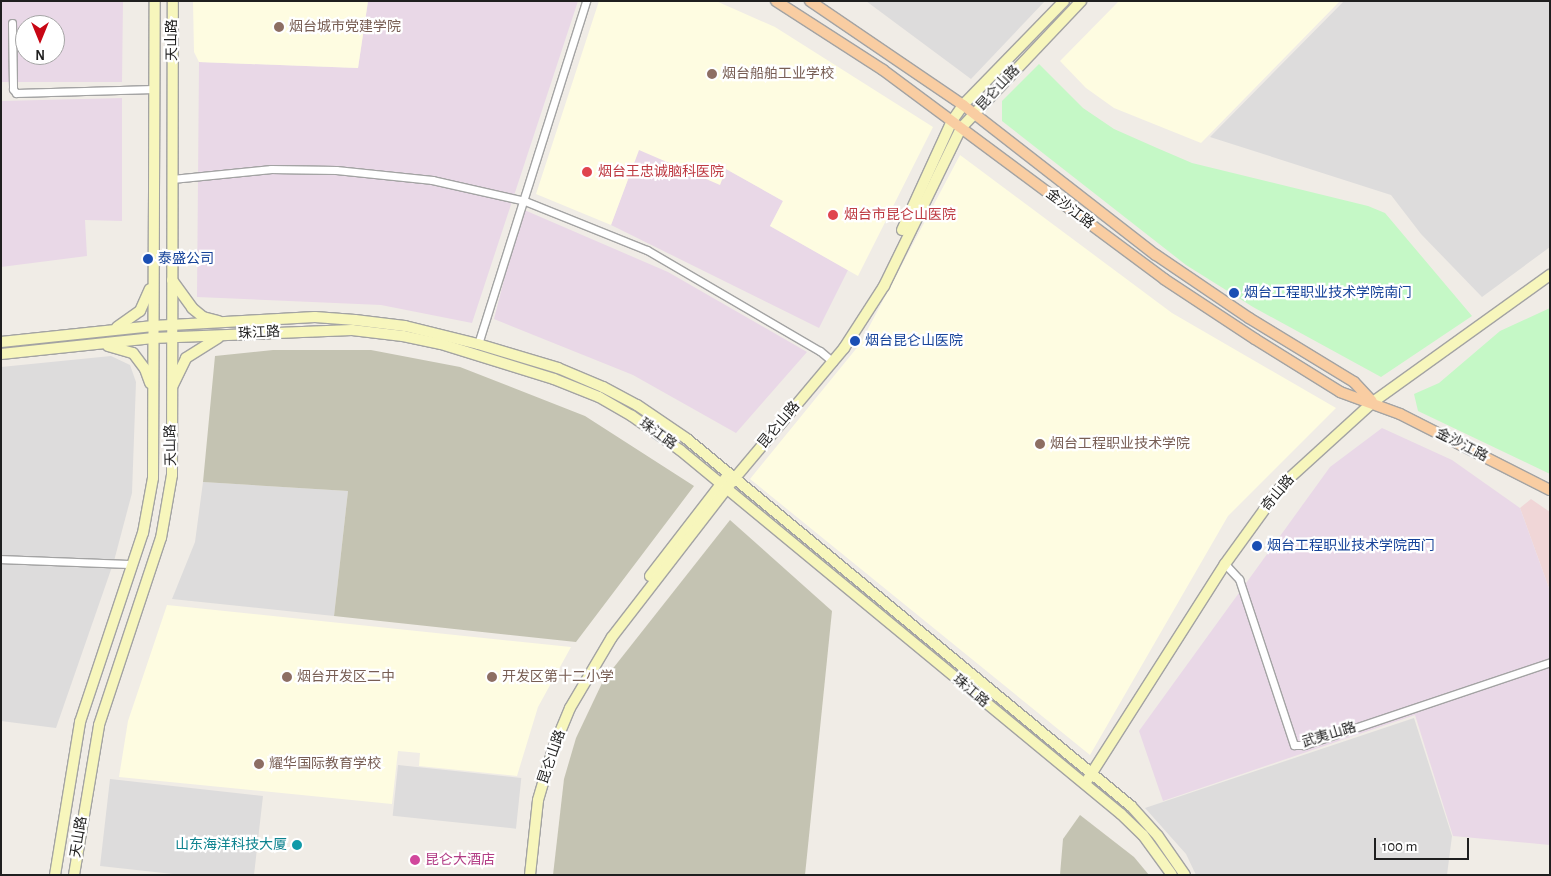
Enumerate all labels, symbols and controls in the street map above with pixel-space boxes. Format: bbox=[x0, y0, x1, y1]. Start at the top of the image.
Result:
north arrow bbox=[15, 15, 65, 65]
street label: 天山路 bbox=[164, 19, 180, 61]
place label: 烟台城市党建学院 bbox=[289, 19, 401, 35]
marker: 烟台城市党建学院 bbox=[273, 21, 285, 33]
text: N bbox=[35, 47, 45, 61]
street label: 昆仑山路 bbox=[973, 62, 1023, 114]
place label: 烟台船舶工业学校 bbox=[722, 66, 834, 82]
marker: 烟台船舶工业学校 bbox=[706, 68, 718, 80]
place label: 烟台王忠诚脑科医院 bbox=[598, 164, 724, 180]
marker: 烟台王忠诚脑科医院 bbox=[580, 165, 594, 179]
street label: 金沙江路 bbox=[1043, 185, 1097, 233]
place label: 烟台市昆仑山医院 bbox=[844, 207, 956, 223]
marker: 烟台市昆仑山医院 bbox=[826, 208, 840, 222]
place label: 泰盛公司 bbox=[158, 251, 214, 267]
marker: 泰盛公司 bbox=[142, 253, 154, 265]
place label: 烟台工程职业技术学院南门 bbox=[1244, 285, 1412, 301]
marker: 烟台工程职业技术学院南门 bbox=[1228, 287, 1240, 299]
street label: 珠江路 bbox=[238, 324, 280, 342]
place label: 烟台昆仑山医院 bbox=[865, 333, 963, 349]
marker: 烟台昆仑山医院 bbox=[849, 335, 861, 347]
street label: 昆仑山路 bbox=[755, 398, 803, 452]
street label: 珠江路 bbox=[636, 415, 680, 453]
street label: 天山路 bbox=[162, 424, 180, 466]
street label: 金沙江路 bbox=[1433, 425, 1491, 465]
place label: 烟台工程职业技术学院 bbox=[1050, 436, 1190, 452]
marker: 烟台工程职业技术学院 bbox=[1034, 438, 1046, 450]
street label: 奇山路 bbox=[1258, 472, 1298, 514]
place label: 烟台工程职业技术学院西门 bbox=[1267, 538, 1435, 554]
marker: 烟台工程职业技术学院西门 bbox=[1251, 540, 1263, 552]
place label: 烟台开发区二中 bbox=[297, 669, 395, 685]
place label: 开发区第十二小学 bbox=[502, 669, 614, 685]
marker: 烟台开发区二中 bbox=[281, 671, 293, 683]
marker: 开发区第十二小学 bbox=[486, 671, 498, 683]
street label: 珠江路 bbox=[950, 671, 992, 711]
street label: 武夷山路 bbox=[1300, 719, 1358, 751]
street label: 昆仑山路 bbox=[535, 728, 569, 786]
place label: 耀华国际教育学校 bbox=[269, 756, 381, 772]
marker: 耀华国际教育学校 bbox=[253, 758, 265, 770]
street label: 天山路 bbox=[67, 815, 91, 859]
scale bar bbox=[1376, 828, 1471, 860]
place label: 山东海洋科技大厦 bbox=[175, 837, 287, 853]
marker: 山东海洋科技大厦 bbox=[291, 839, 303, 851]
text: 100 m bbox=[1382, 839, 1417, 854]
place label: 昆仑大酒店 bbox=[425, 852, 495, 868]
marker: 昆仑大酒店 bbox=[409, 854, 421, 866]

